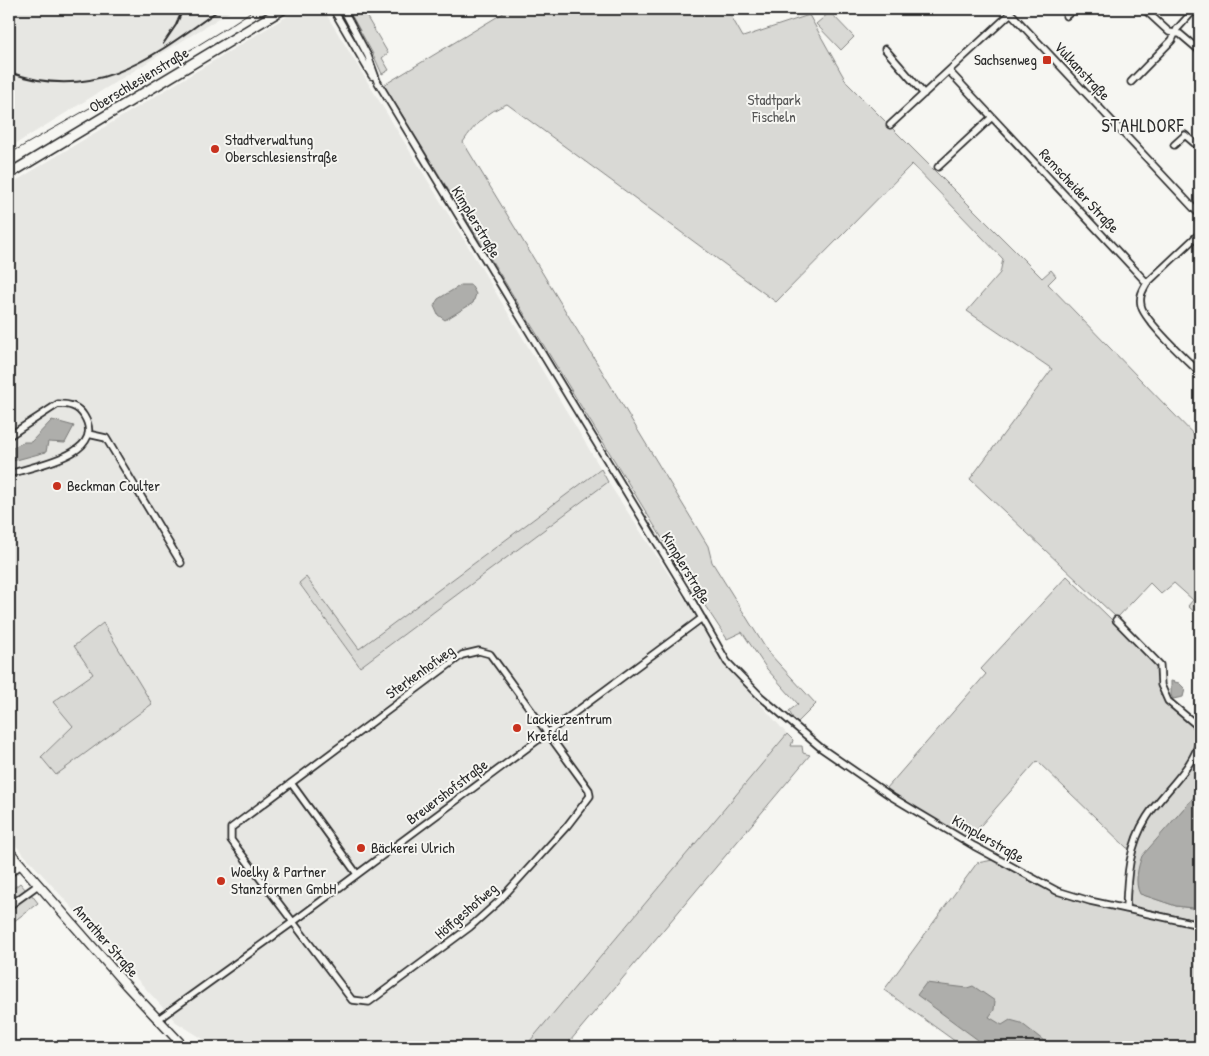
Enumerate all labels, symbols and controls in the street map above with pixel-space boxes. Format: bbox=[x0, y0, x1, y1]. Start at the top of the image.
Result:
street label: Vulkanstraße bbox=[1050, 37, 1115, 105]
street label: Oberschlesienstraße bbox=[85, 42, 192, 118]
place label: Sachsenweg bbox=[974, 49, 1037, 70]
marker: Sachsenweg bbox=[1041, 54, 1053, 66]
park label: Stadtpark Fischeln bbox=[747, 89, 801, 127]
district label: STAHLDORF bbox=[1101, 113, 1185, 138]
place label: Stadtverwaltung Oberschlesienstraße bbox=[225, 129, 338, 167]
marker: Stadtverwaltung Oberschlesienstraße bbox=[209, 143, 221, 155]
street label: Remscheider Straße bbox=[1035, 144, 1124, 238]
street label: Kimplerstraße bbox=[447, 182, 506, 261]
place label: Beckman Coulter bbox=[67, 475, 160, 496]
marker: Beckman Coulter bbox=[51, 480, 63, 492]
street label: Kimplerstraße bbox=[657, 528, 716, 607]
street label: Sterkenhofweg bbox=[381, 639, 459, 704]
place label: Lackierzentrum Krefeld bbox=[527, 708, 612, 746]
marker: Lackierzentrum Krefeld bbox=[511, 722, 523, 734]
street label: Breuershofstraße bbox=[402, 754, 492, 829]
street label: Kimplerstraße bbox=[948, 809, 1028, 868]
place label: Bäckerei Ulrich bbox=[371, 837, 455, 858]
marker: Bäckerei Ulrich bbox=[355, 842, 367, 854]
place label: Woelky & Partner Stanzformen GmbH bbox=[231, 861, 336, 899]
marker: Woelky & Partner Stanzformen GmbH bbox=[215, 875, 227, 887]
street label: Höffgeshofweg bbox=[430, 877, 502, 944]
street label: Anrather Straße bbox=[69, 900, 144, 982]

